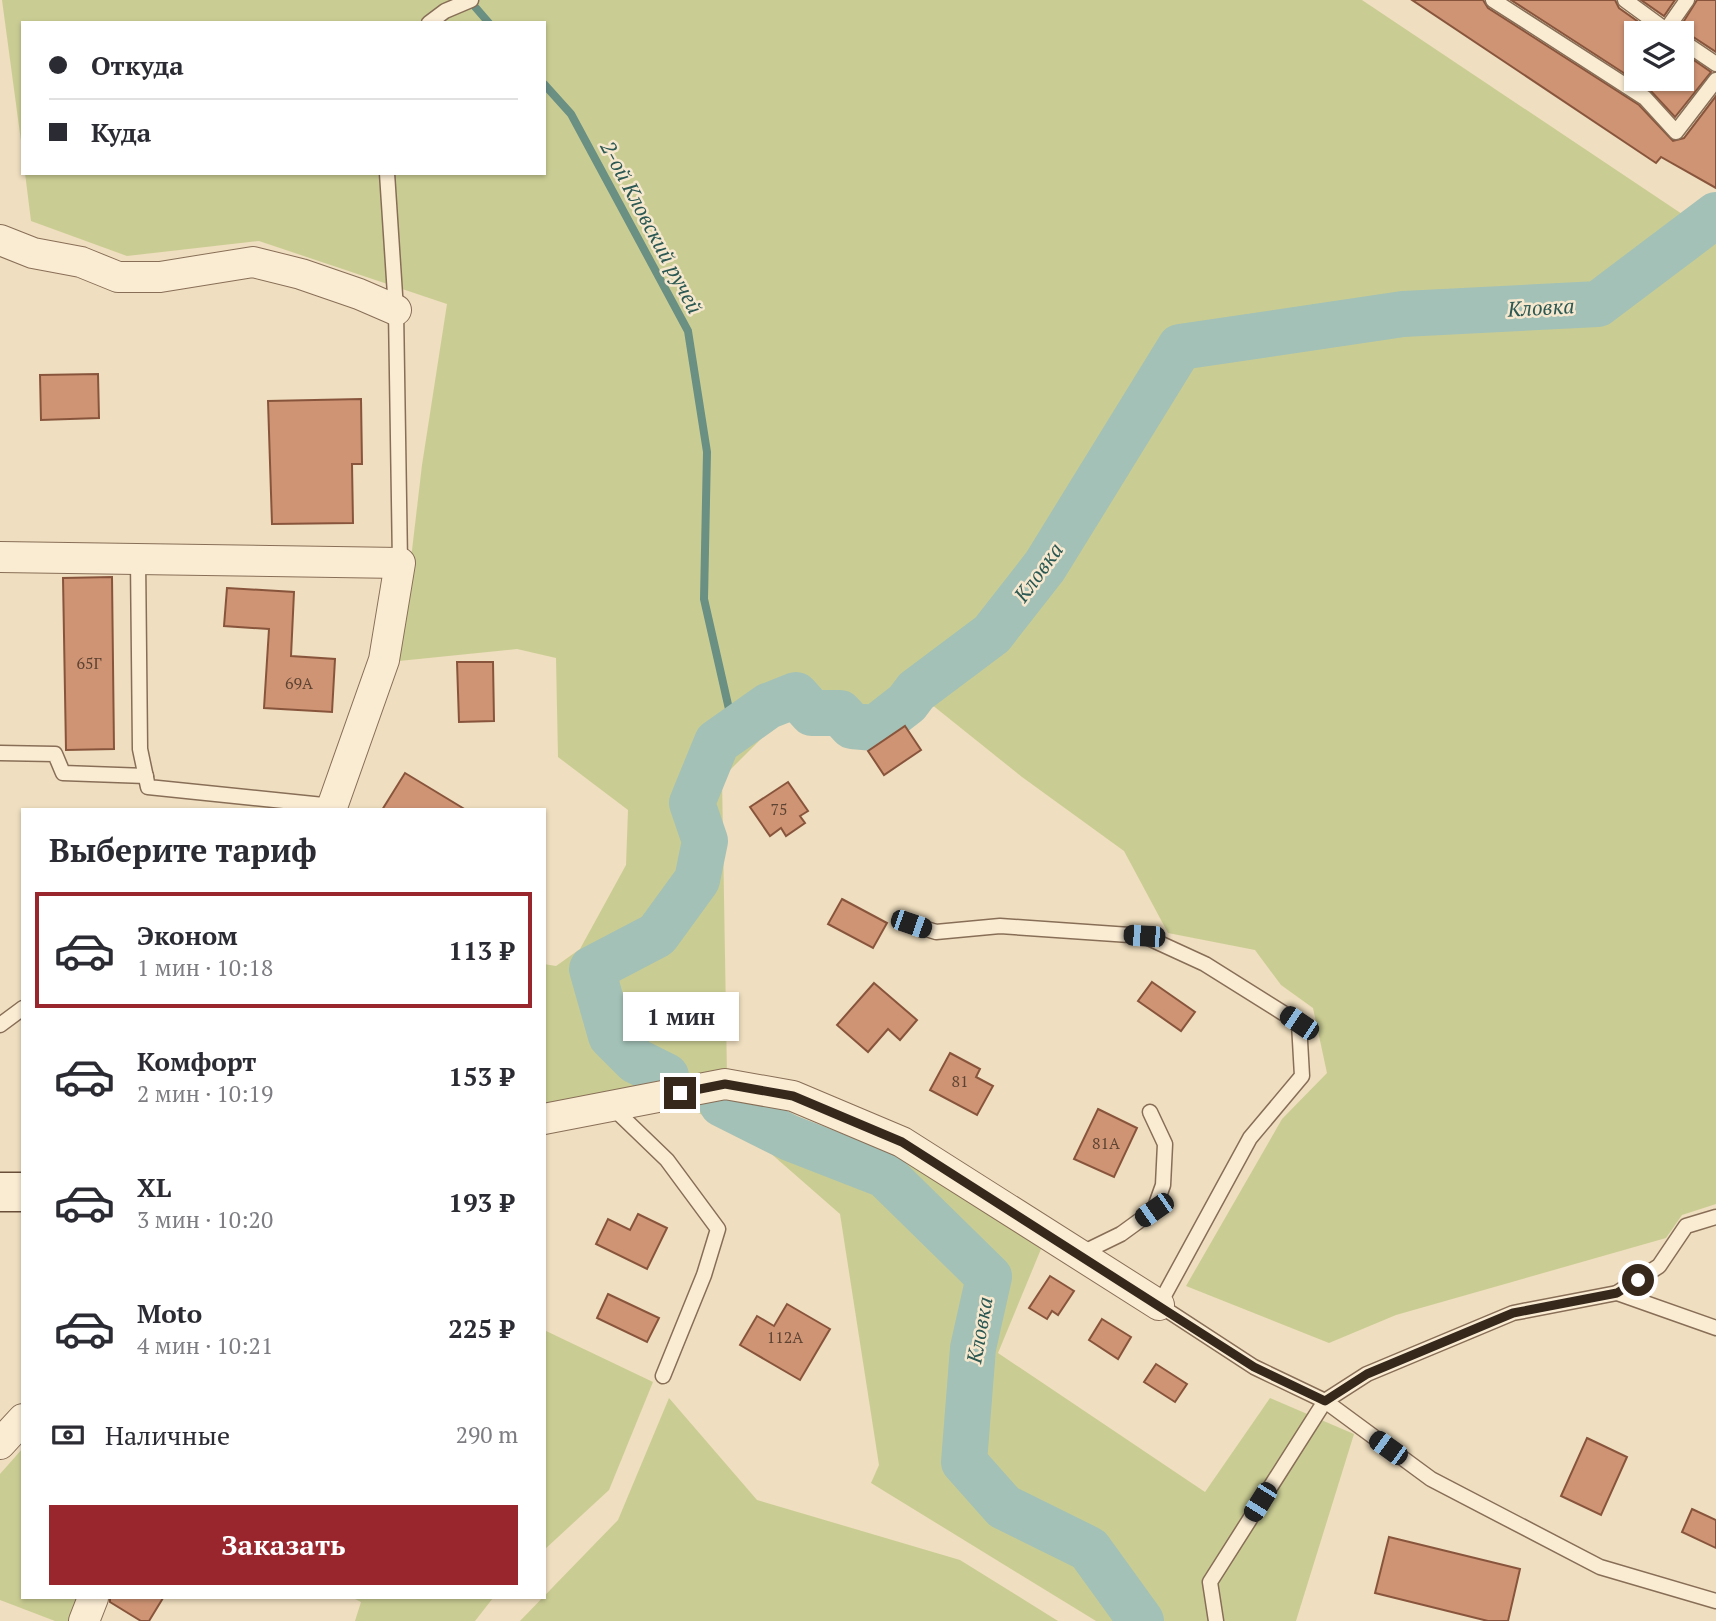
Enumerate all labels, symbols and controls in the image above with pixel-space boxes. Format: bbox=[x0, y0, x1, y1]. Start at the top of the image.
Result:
map controls bbox=[1624, 21, 1694, 91]
button: layers bbox=[1624, 21, 1694, 91]
text: Откуда bbox=[91, 48, 184, 82]
text: Куда bbox=[91, 115, 151, 149]
water label: 2-ой Кловский ручей bbox=[594, 135, 709, 318]
water label: Кловка bbox=[1506, 291, 1575, 323]
water label: Кловка bbox=[1006, 537, 1069, 608]
house number: 65Г bbox=[76, 652, 102, 674]
house number: 69А bbox=[285, 672, 313, 694]
house number: 75 bbox=[770, 798, 788, 820]
text: Выберите тариф bbox=[49, 829, 317, 871]
car bbox=[888, 907, 935, 941]
text: Эконом bbox=[137, 918, 238, 952]
icon: car bbox=[53, 919, 116, 982]
car bbox=[1123, 924, 1166, 948]
text: 113 ₽ bbox=[448, 933, 514, 967]
text: 1 мин · 10:18 bbox=[137, 952, 273, 983]
callout: 1 мин bbox=[622, 992, 738, 1040]
text: 1 мин bbox=[647, 1001, 715, 1032]
car bbox=[1276, 1003, 1323, 1043]
text: Комфорт bbox=[137, 1044, 256, 1078]
icon: car bbox=[53, 1045, 116, 1108]
text: 153 ₽ bbox=[448, 1059, 514, 1093]
house number: 81 bbox=[951, 1070, 969, 1092]
route end bbox=[664, 1077, 696, 1109]
text: 2 мин · 10:19 bbox=[137, 1078, 273, 1109]
house number: 81А bbox=[1092, 1132, 1120, 1154]
text: XL bbox=[137, 1170, 171, 1204]
icon: car bbox=[53, 1171, 116, 1234]
text: 193 ₽ bbox=[448, 1185, 514, 1219]
car bbox=[1131, 1189, 1178, 1231]
text: 3 мин · 10:20 bbox=[137, 1204, 273, 1235]
route start bbox=[1622, 1264, 1654, 1296]
water label: Кловка bbox=[959, 1295, 999, 1366]
text: Moto bbox=[137, 1296, 202, 1330]
icon: car bbox=[53, 1297, 116, 1360]
text: 225 ₽ bbox=[448, 1311, 514, 1345]
house number: 112А bbox=[767, 1326, 803, 1348]
text: 4 мин · 10:21 bbox=[137, 1330, 273, 1361]
icon: cash bbox=[49, 1416, 87, 1454]
text: Наличные bbox=[105, 1418, 230, 1452]
text: 290 m bbox=[456, 1419, 518, 1450]
car bbox=[1365, 1427, 1412, 1469]
car bbox=[1240, 1479, 1281, 1525]
button: Заказать bbox=[49, 1505, 518, 1585]

